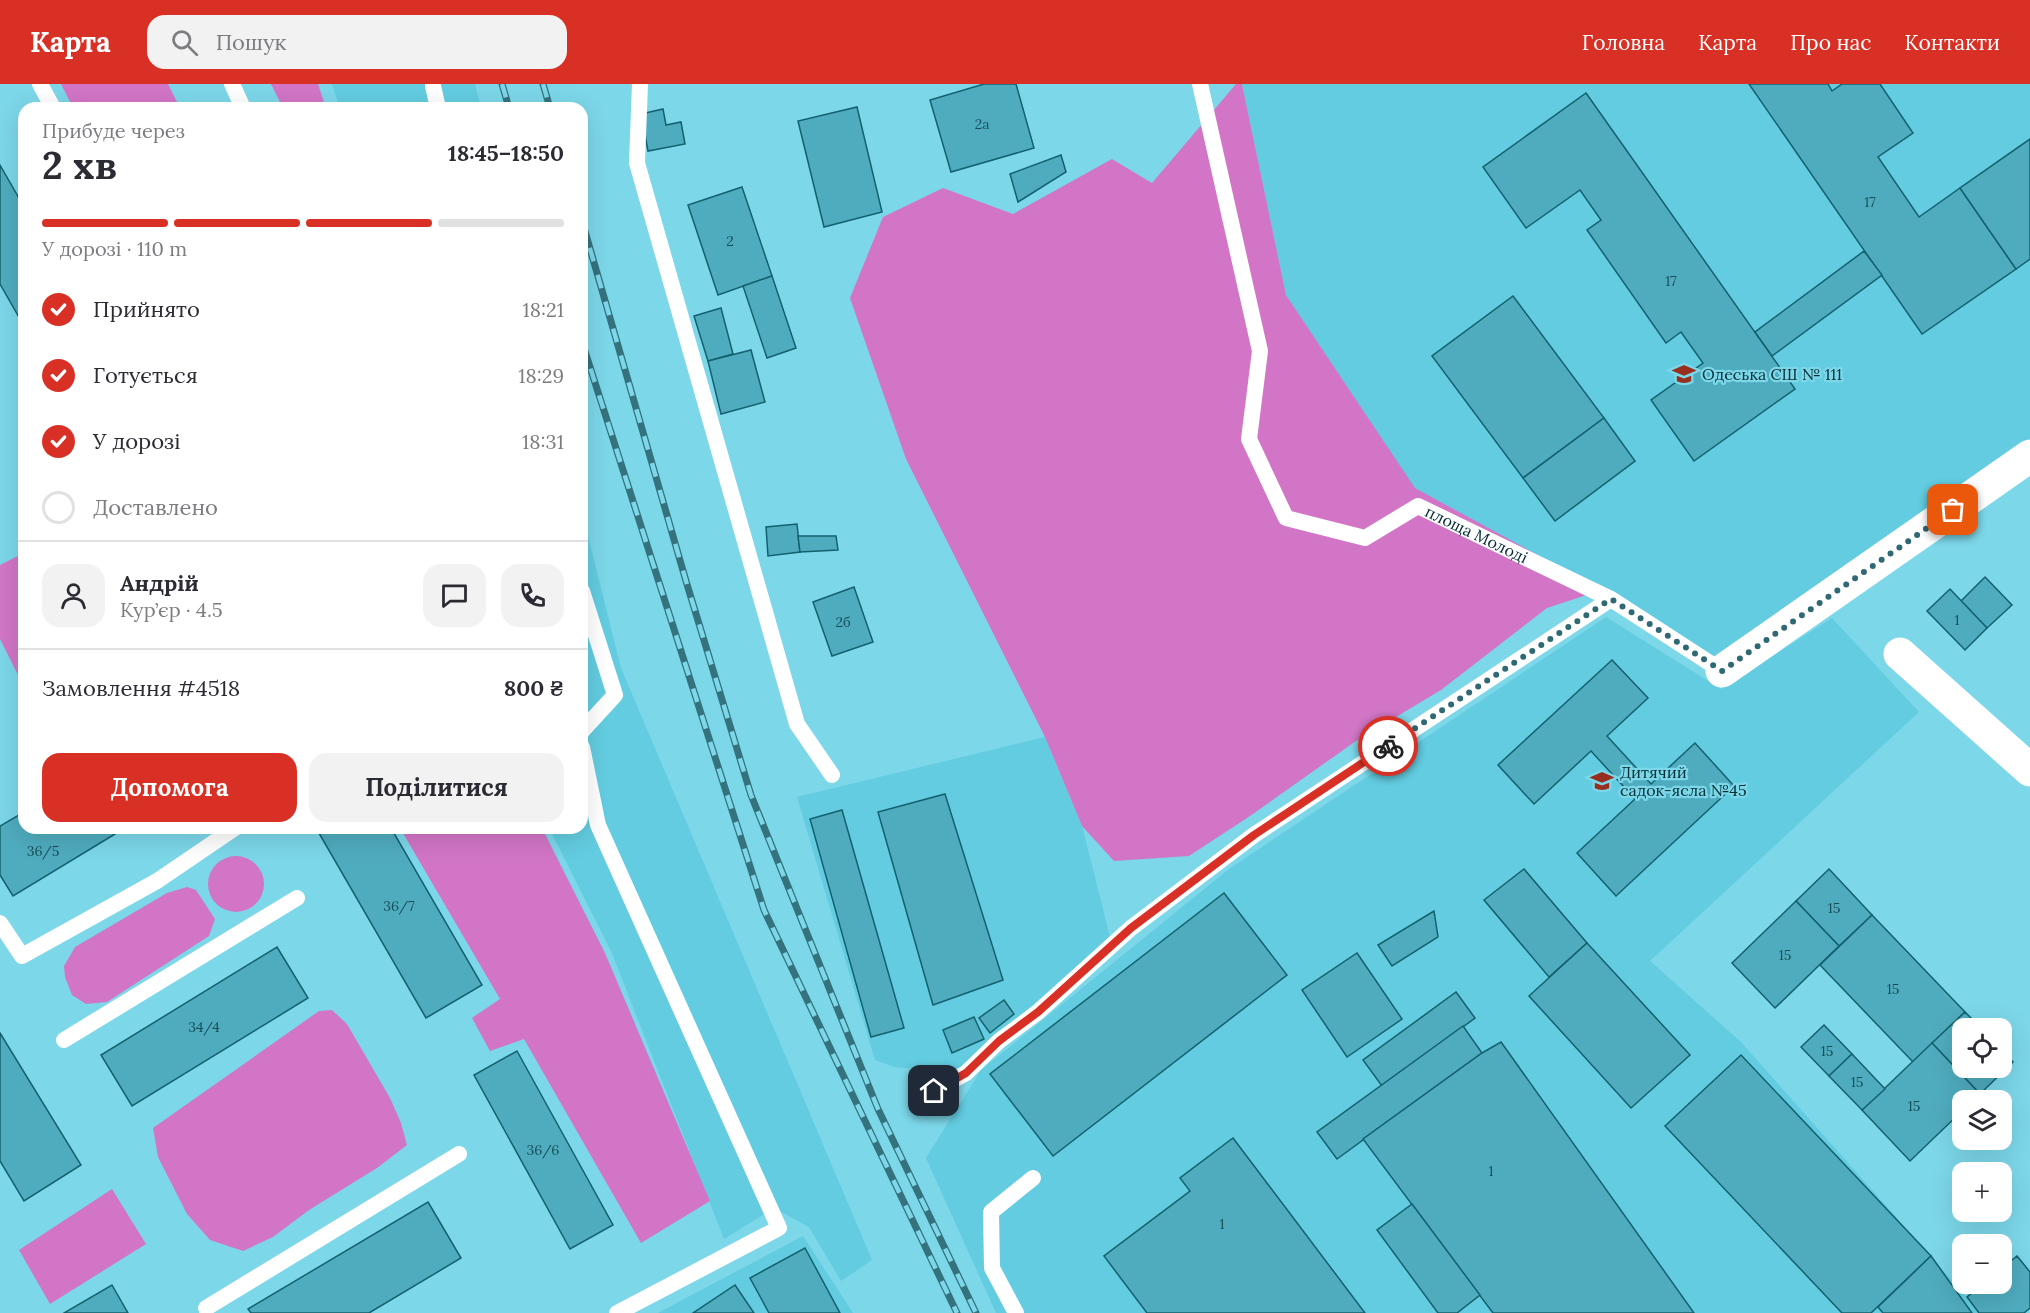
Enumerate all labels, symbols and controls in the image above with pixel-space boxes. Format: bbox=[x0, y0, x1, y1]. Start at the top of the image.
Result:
search box bbox=[147, 15, 567, 69]
text: Карта bbox=[30, 24, 111, 60]
icon: search bbox=[168, 26, 201, 59]
text: Пошук bbox=[216, 28, 286, 56]
text: Головна bbox=[1582, 29, 1665, 56]
text: Карта bbox=[1698, 29, 1757, 56]
text: Про нас bbox=[1790, 29, 1872, 56]
text: Контакти bbox=[1905, 29, 2000, 56]
house number: 2а bbox=[975, 115, 989, 133]
text: Прибуде через bbox=[42, 118, 185, 143]
text: 18:45–18:50 bbox=[448, 139, 564, 167]
text: 2 хв bbox=[42, 140, 117, 190]
house number: 17 bbox=[1864, 193, 1876, 211]
house number: 2 bbox=[726, 232, 734, 250]
text: У дорозі · 110 m bbox=[42, 236, 187, 261]
house number: 17 bbox=[1665, 272, 1677, 290]
icon: check bbox=[42, 293, 75, 326]
text: Прийнято bbox=[93, 295, 200, 323]
text: 18:21 bbox=[522, 297, 564, 322]
icon: check bbox=[42, 359, 75, 392]
text: Готується bbox=[93, 361, 198, 389]
school or university icon: Одеська СШ № 111 bbox=[1671, 361, 1697, 387]
text: 18:29 bbox=[518, 363, 564, 388]
place label: Одеська СШ № 111 bbox=[1702, 364, 1842, 384]
icon: check bbox=[42, 425, 75, 458]
text: У дорозі bbox=[93, 427, 180, 455]
text: 18:31 bbox=[522, 429, 564, 454]
pin bbox=[1927, 484, 1978, 535]
text: Доставлено bbox=[93, 493, 218, 521]
icon: bag bbox=[1936, 493, 1969, 526]
street label: площа Молоді bbox=[1422, 501, 1531, 567]
button: person bbox=[42, 564, 105, 627]
button: chat bbox=[423, 564, 486, 627]
button: phone bbox=[501, 564, 564, 627]
text: Андрій bbox=[120, 569, 199, 597]
text: Кур’єр · 4.5 bbox=[120, 597, 223, 622]
house number: 1 bbox=[1954, 611, 1960, 629]
house number: 2б bbox=[835, 613, 851, 631]
text: Замовлення #4518 bbox=[42, 674, 240, 702]
text: 800 ₴ bbox=[504, 674, 564, 702]
courier bbox=[1358, 716, 1418, 776]
icon: bike bbox=[1372, 730, 1405, 763]
button: Допомога bbox=[42, 753, 297, 822]
button: Поділитися bbox=[309, 753, 564, 822]
place label: Дитячий садок-ясла №45 bbox=[1620, 762, 1747, 800]
school or university icon: Дитячий садок-ясла №45 bbox=[1589, 768, 1615, 794]
house number: 36/5 bbox=[27, 842, 59, 860]
house number: 36/7 bbox=[383, 897, 415, 915]
house number: 15 bbox=[1828, 899, 1840, 917]
house number: 15 bbox=[1779, 946, 1791, 964]
house number: 15 bbox=[1887, 980, 1899, 998]
house number: 34/4 bbox=[188, 1018, 220, 1036]
map controls bbox=[1952, 1018, 2012, 1294]
button: locate bbox=[1952, 1018, 2012, 1078]
house number: 15 bbox=[1821, 1042, 1833, 1060]
pin bbox=[908, 1065, 959, 1116]
house number: 15 bbox=[1851, 1073, 1863, 1091]
icon: home bbox=[917, 1074, 950, 1107]
button: layers bbox=[1952, 1090, 2012, 1150]
house number: 15 bbox=[1908, 1097, 1920, 1115]
house number: 36/6 bbox=[527, 1141, 559, 1159]
house number: 1 bbox=[1488, 1162, 1494, 1180]
button: + bbox=[1952, 1162, 2012, 1222]
house number: 1 bbox=[1219, 1215, 1225, 1233]
button: − bbox=[1952, 1234, 2012, 1294]

